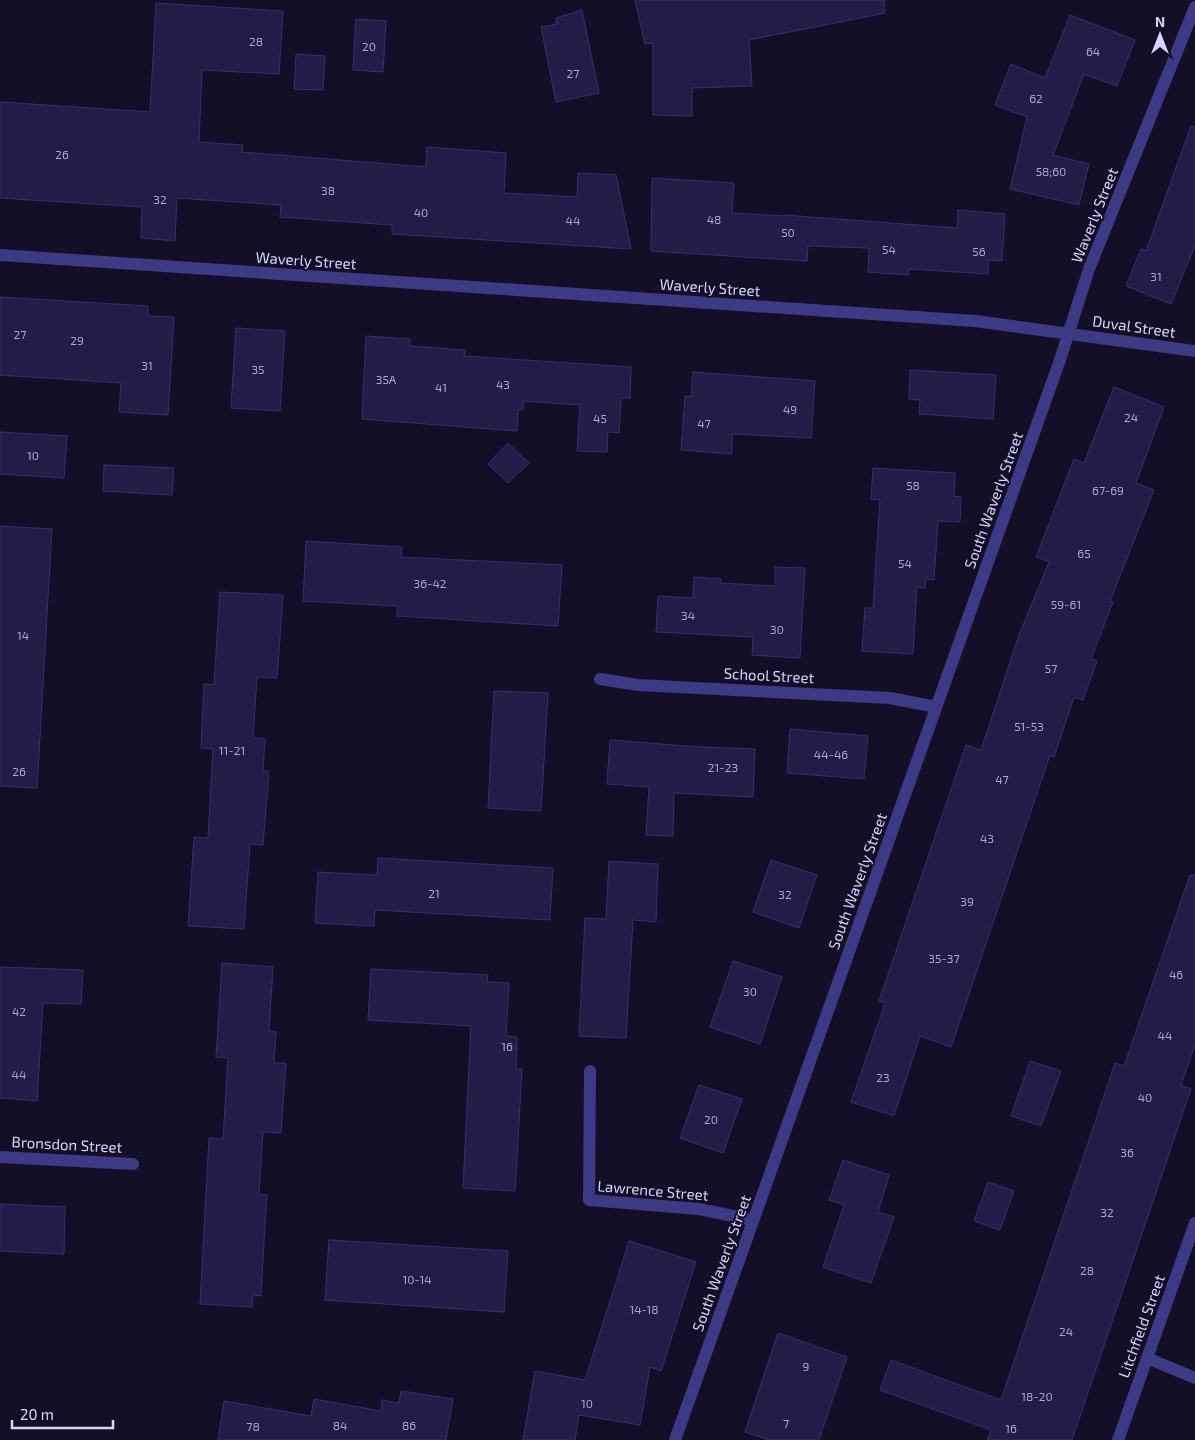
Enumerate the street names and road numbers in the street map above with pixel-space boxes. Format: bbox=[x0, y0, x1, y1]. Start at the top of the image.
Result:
street label: Waverly Street bbox=[1067, 165, 1121, 265]
street label: Waverly Street bbox=[255, 248, 357, 273]
street label: Waverly Street bbox=[659, 275, 761, 300]
street label: Duval Street bbox=[1091, 311, 1177, 341]
street label: South Waverly Street bbox=[960, 429, 1026, 571]
street label: School Street bbox=[723, 664, 815, 686]
street label: South Waverly Street bbox=[824, 810, 890, 952]
street label: Bronsdon Street bbox=[11, 1132, 123, 1156]
street label: Lawrence Street bbox=[597, 1176, 709, 1204]
street label: South Waverly Street bbox=[688, 1192, 754, 1334]
street label: Litchfield Street bbox=[1114, 1272, 1168, 1380]

